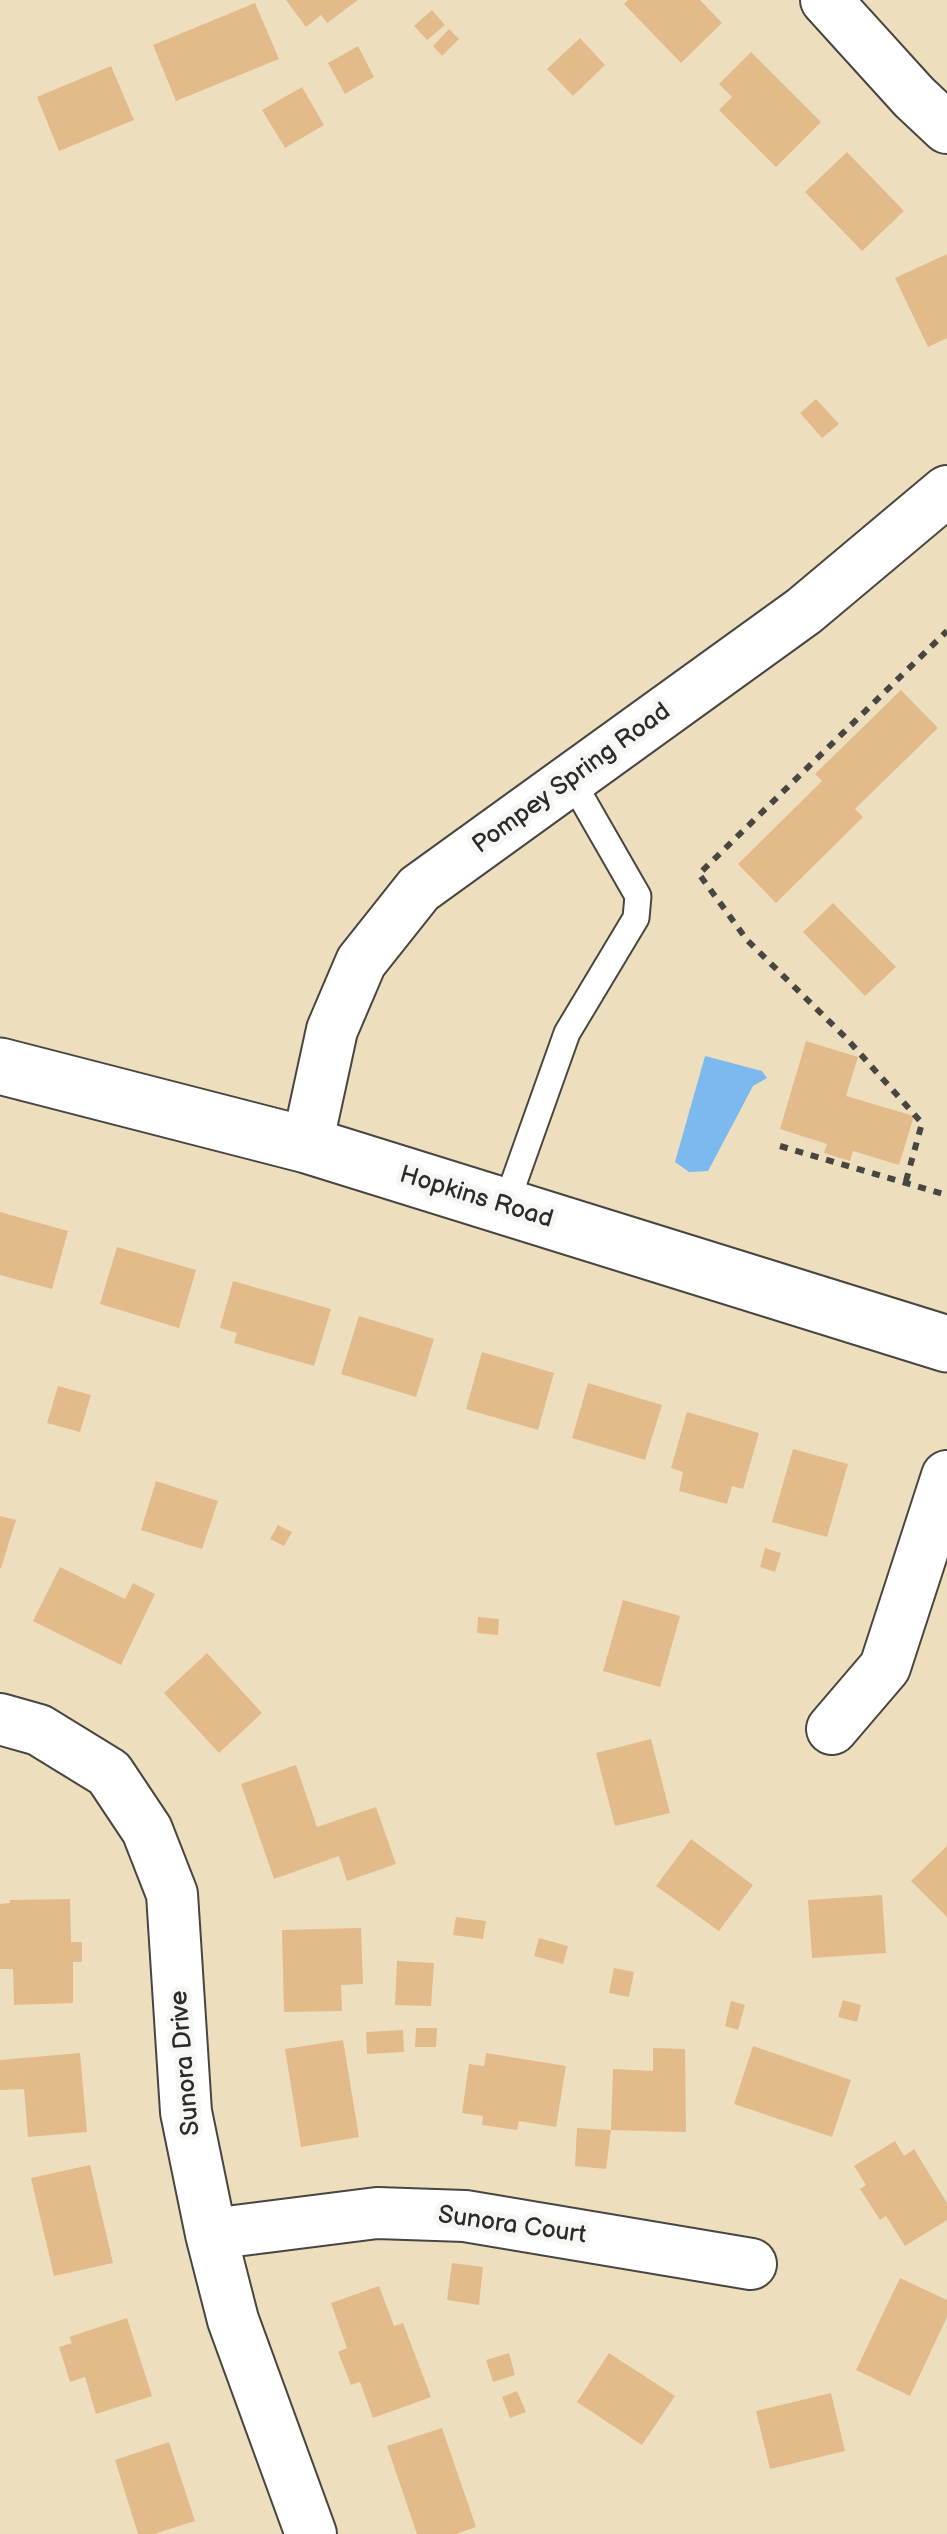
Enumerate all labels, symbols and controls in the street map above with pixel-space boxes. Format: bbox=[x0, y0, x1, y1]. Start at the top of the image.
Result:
street label: Pompey Spring Road bbox=[467, 697, 677, 861]
street label: Hopkins Road bbox=[396, 1160, 556, 1236]
street label: Sunora Drive bbox=[165, 1989, 207, 2137]
street label: Sunora Court bbox=[436, 2201, 588, 2251]

